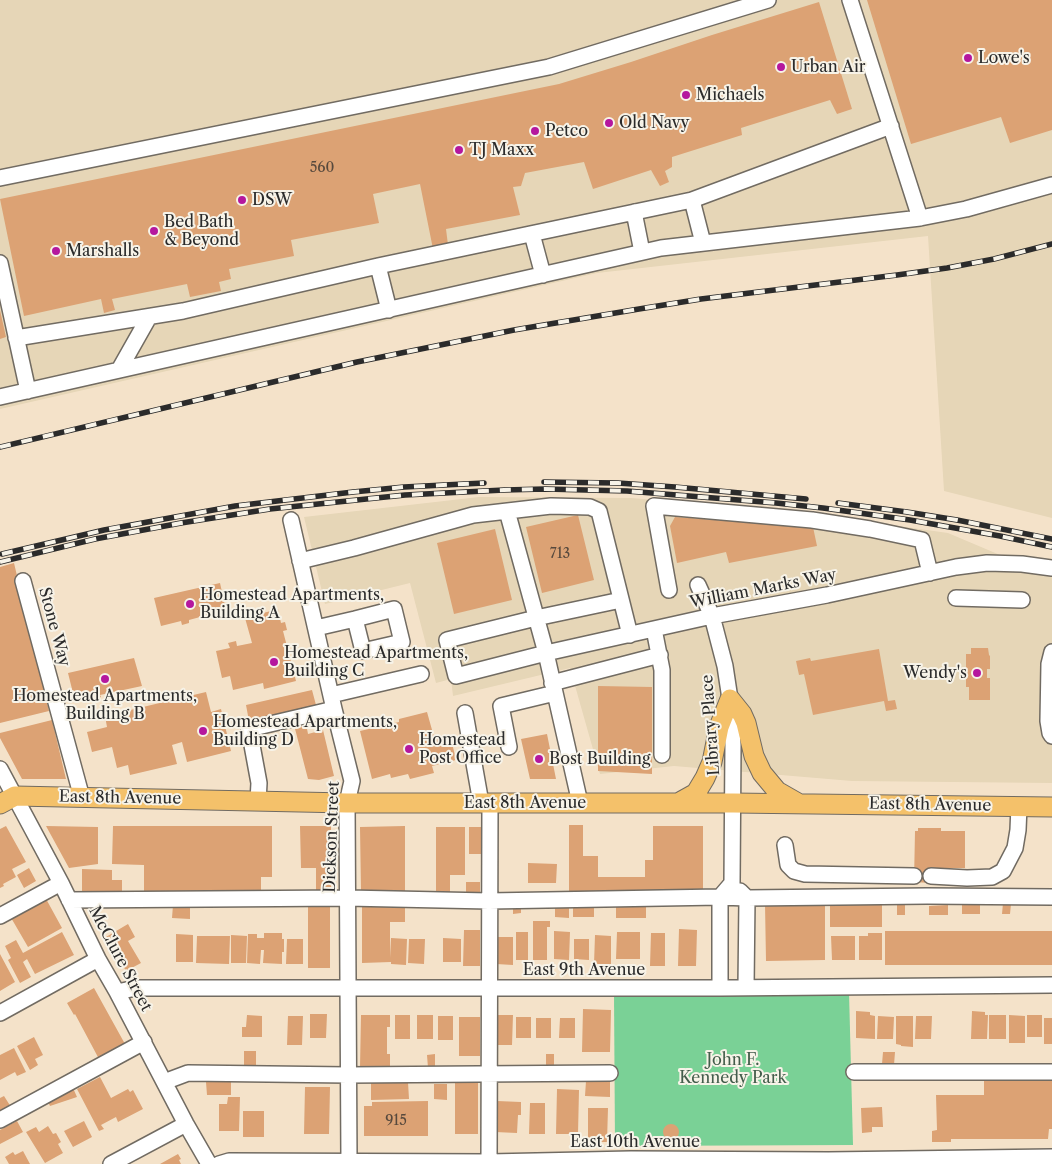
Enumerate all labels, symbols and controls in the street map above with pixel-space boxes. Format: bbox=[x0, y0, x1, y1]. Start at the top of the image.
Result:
place label: Lowe's bbox=[978, 48, 1030, 68]
marker: Lowe's bbox=[962, 52, 974, 64]
place label: Urban Air bbox=[791, 57, 866, 77]
marker: Urban Air bbox=[775, 61, 787, 73]
place label: Michaels bbox=[696, 85, 765, 105]
marker: Michaels bbox=[680, 89, 692, 101]
place label: Old Navy bbox=[619, 113, 689, 133]
marker: Old Navy bbox=[603, 117, 615, 129]
place label: Petco bbox=[545, 121, 588, 141]
marker: Petco bbox=[529, 125, 541, 137]
place label: TJ Maxx bbox=[469, 140, 534, 160]
marker: TJ Maxx bbox=[453, 144, 465, 156]
house number: 560 bbox=[310, 160, 334, 176]
place label: DSW bbox=[252, 190, 292, 210]
marker: DSW bbox=[236, 194, 248, 206]
place label: Bed Bath & Beyond bbox=[164, 212, 239, 250]
marker: Bed Bath & Beyond bbox=[148, 225, 160, 237]
place label: Marshalls bbox=[66, 241, 139, 261]
marker: Marshalls bbox=[50, 245, 62, 257]
house number: 713 bbox=[550, 546, 570, 562]
street label: William Marks Way bbox=[688, 565, 838, 613]
street label: Stone Way bbox=[34, 585, 74, 669]
place label: Homestead Apartments, Building A bbox=[200, 585, 384, 623]
marker: Homestead Apartments, Building A bbox=[184, 598, 196, 610]
place label: Homestead Apartments, Building C bbox=[284, 643, 468, 681]
marker: Homestead Apartments, Building C bbox=[268, 656, 280, 668]
place label: Wendy's bbox=[903, 663, 967, 683]
marker: Wendy's bbox=[971, 667, 983, 679]
marker: Homestead Apartments, Building B bbox=[99, 673, 111, 685]
street label: Library Place bbox=[698, 674, 724, 776]
place label: Homestead Apartments, Building B bbox=[13, 686, 197, 724]
place label: Homestead Apartments, Building D bbox=[213, 712, 397, 750]
marker: Homestead Apartments, Building D bbox=[197, 725, 209, 737]
place label: Homestead Post Office bbox=[419, 730, 506, 768]
marker: Homestead Post Office bbox=[403, 743, 415, 755]
place label: Bost Building bbox=[549, 749, 651, 769]
marker: Bost Building bbox=[533, 753, 545, 765]
street label: Dickson Street bbox=[320, 781, 344, 893]
street label: East 8th Avenue bbox=[59, 787, 181, 809]
street label: East 8th Avenue bbox=[464, 793, 586, 813]
street label: East 8th Avenue bbox=[869, 794, 991, 816]
street label: McClure Street bbox=[84, 903, 156, 1015]
street label: East 9th Avenue bbox=[523, 960, 645, 980]
park label: John F. Kennedy Park bbox=[679, 1050, 787, 1088]
house number: 915 bbox=[385, 1113, 407, 1129]
street label: East 10th Avenue bbox=[570, 1132, 700, 1152]

